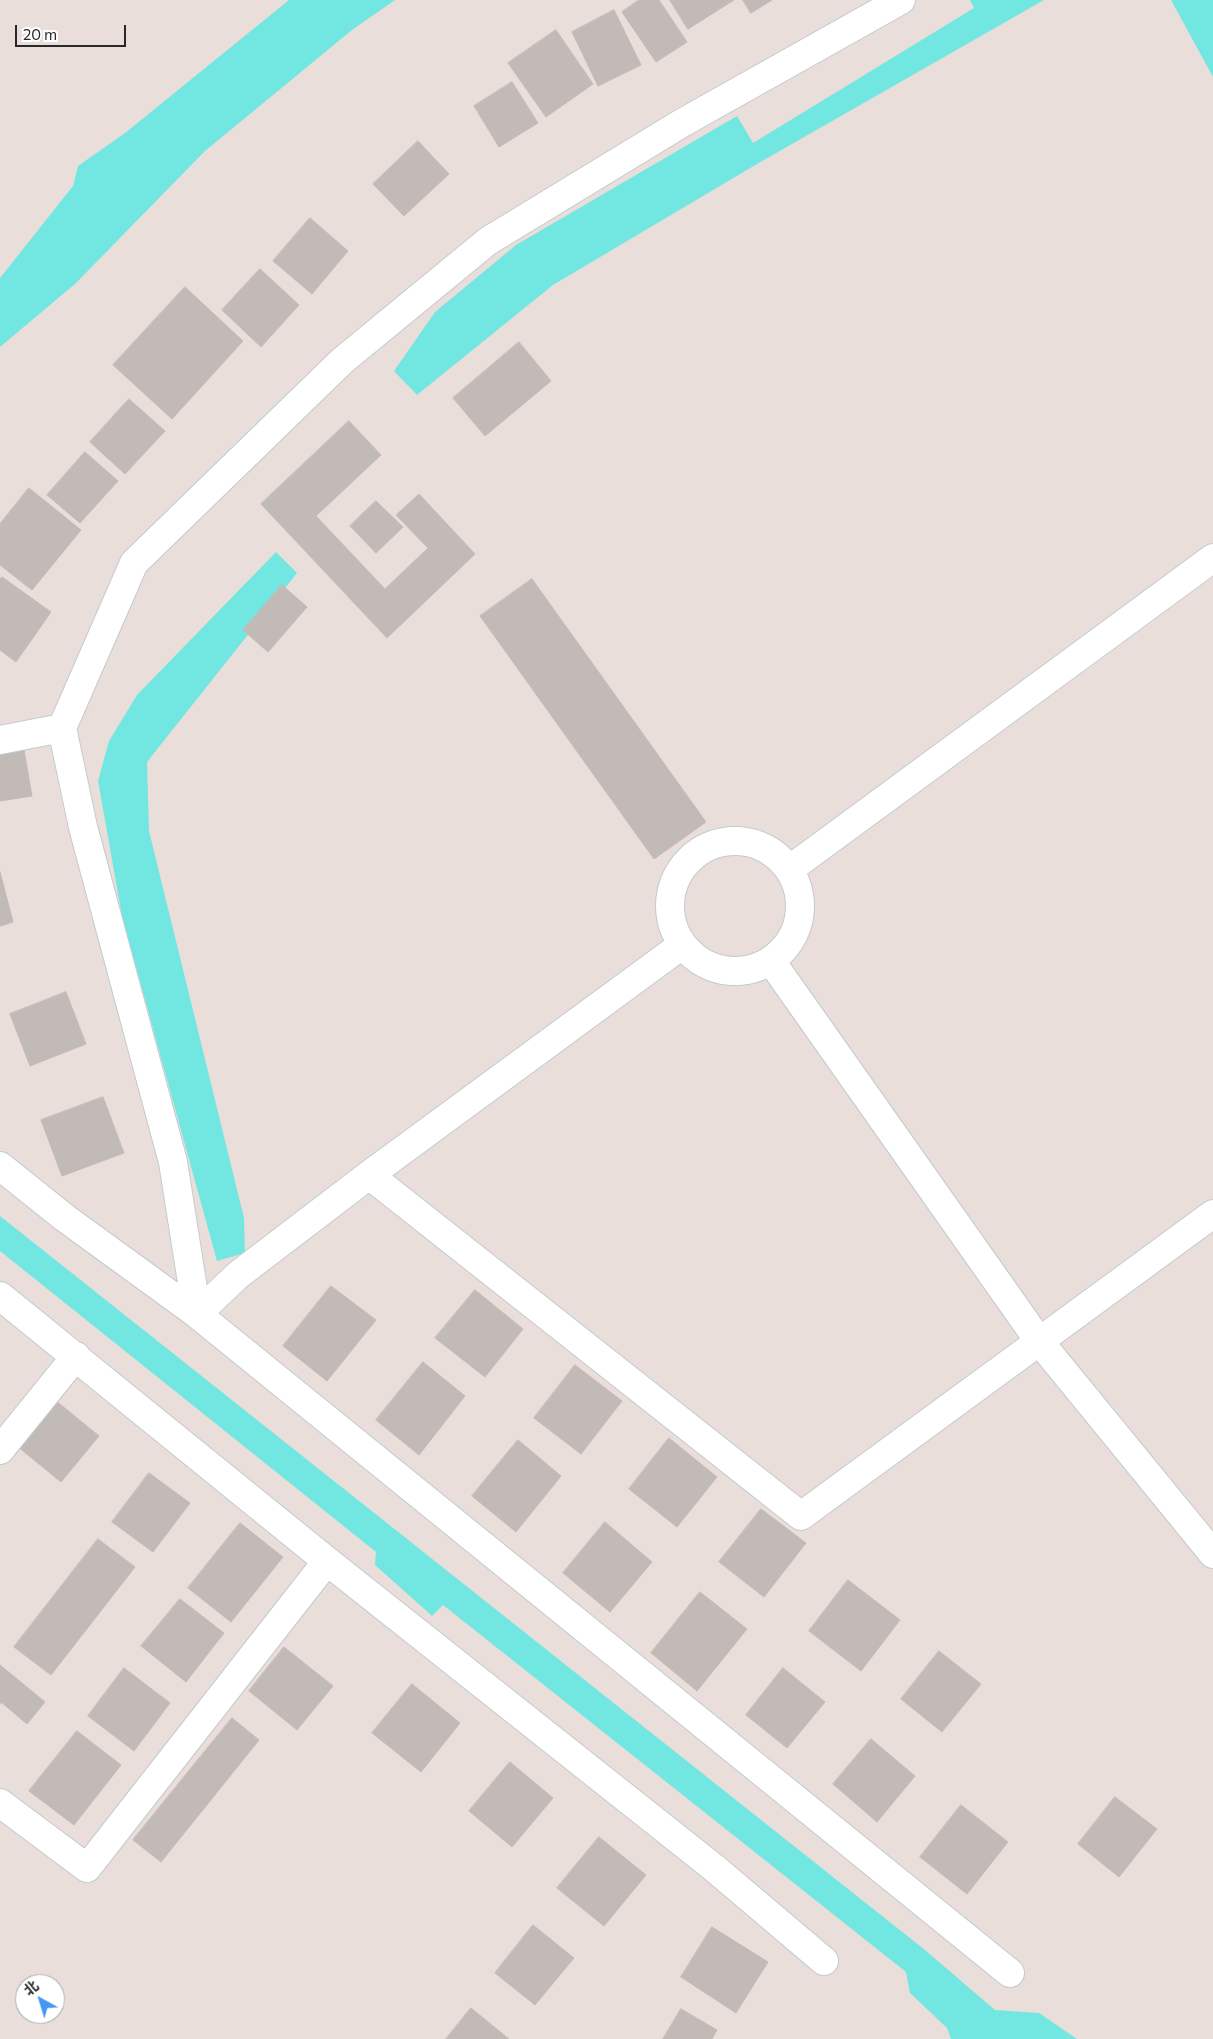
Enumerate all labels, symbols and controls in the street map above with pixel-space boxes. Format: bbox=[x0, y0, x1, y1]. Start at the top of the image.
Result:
scale bar bbox=[18, 15, 129, 47]
text: 20 m bbox=[23, 25, 57, 43]
north arrow bbox=[15, 1974, 65, 2024]
text: 北 bbox=[20, 1977, 42, 1999]

